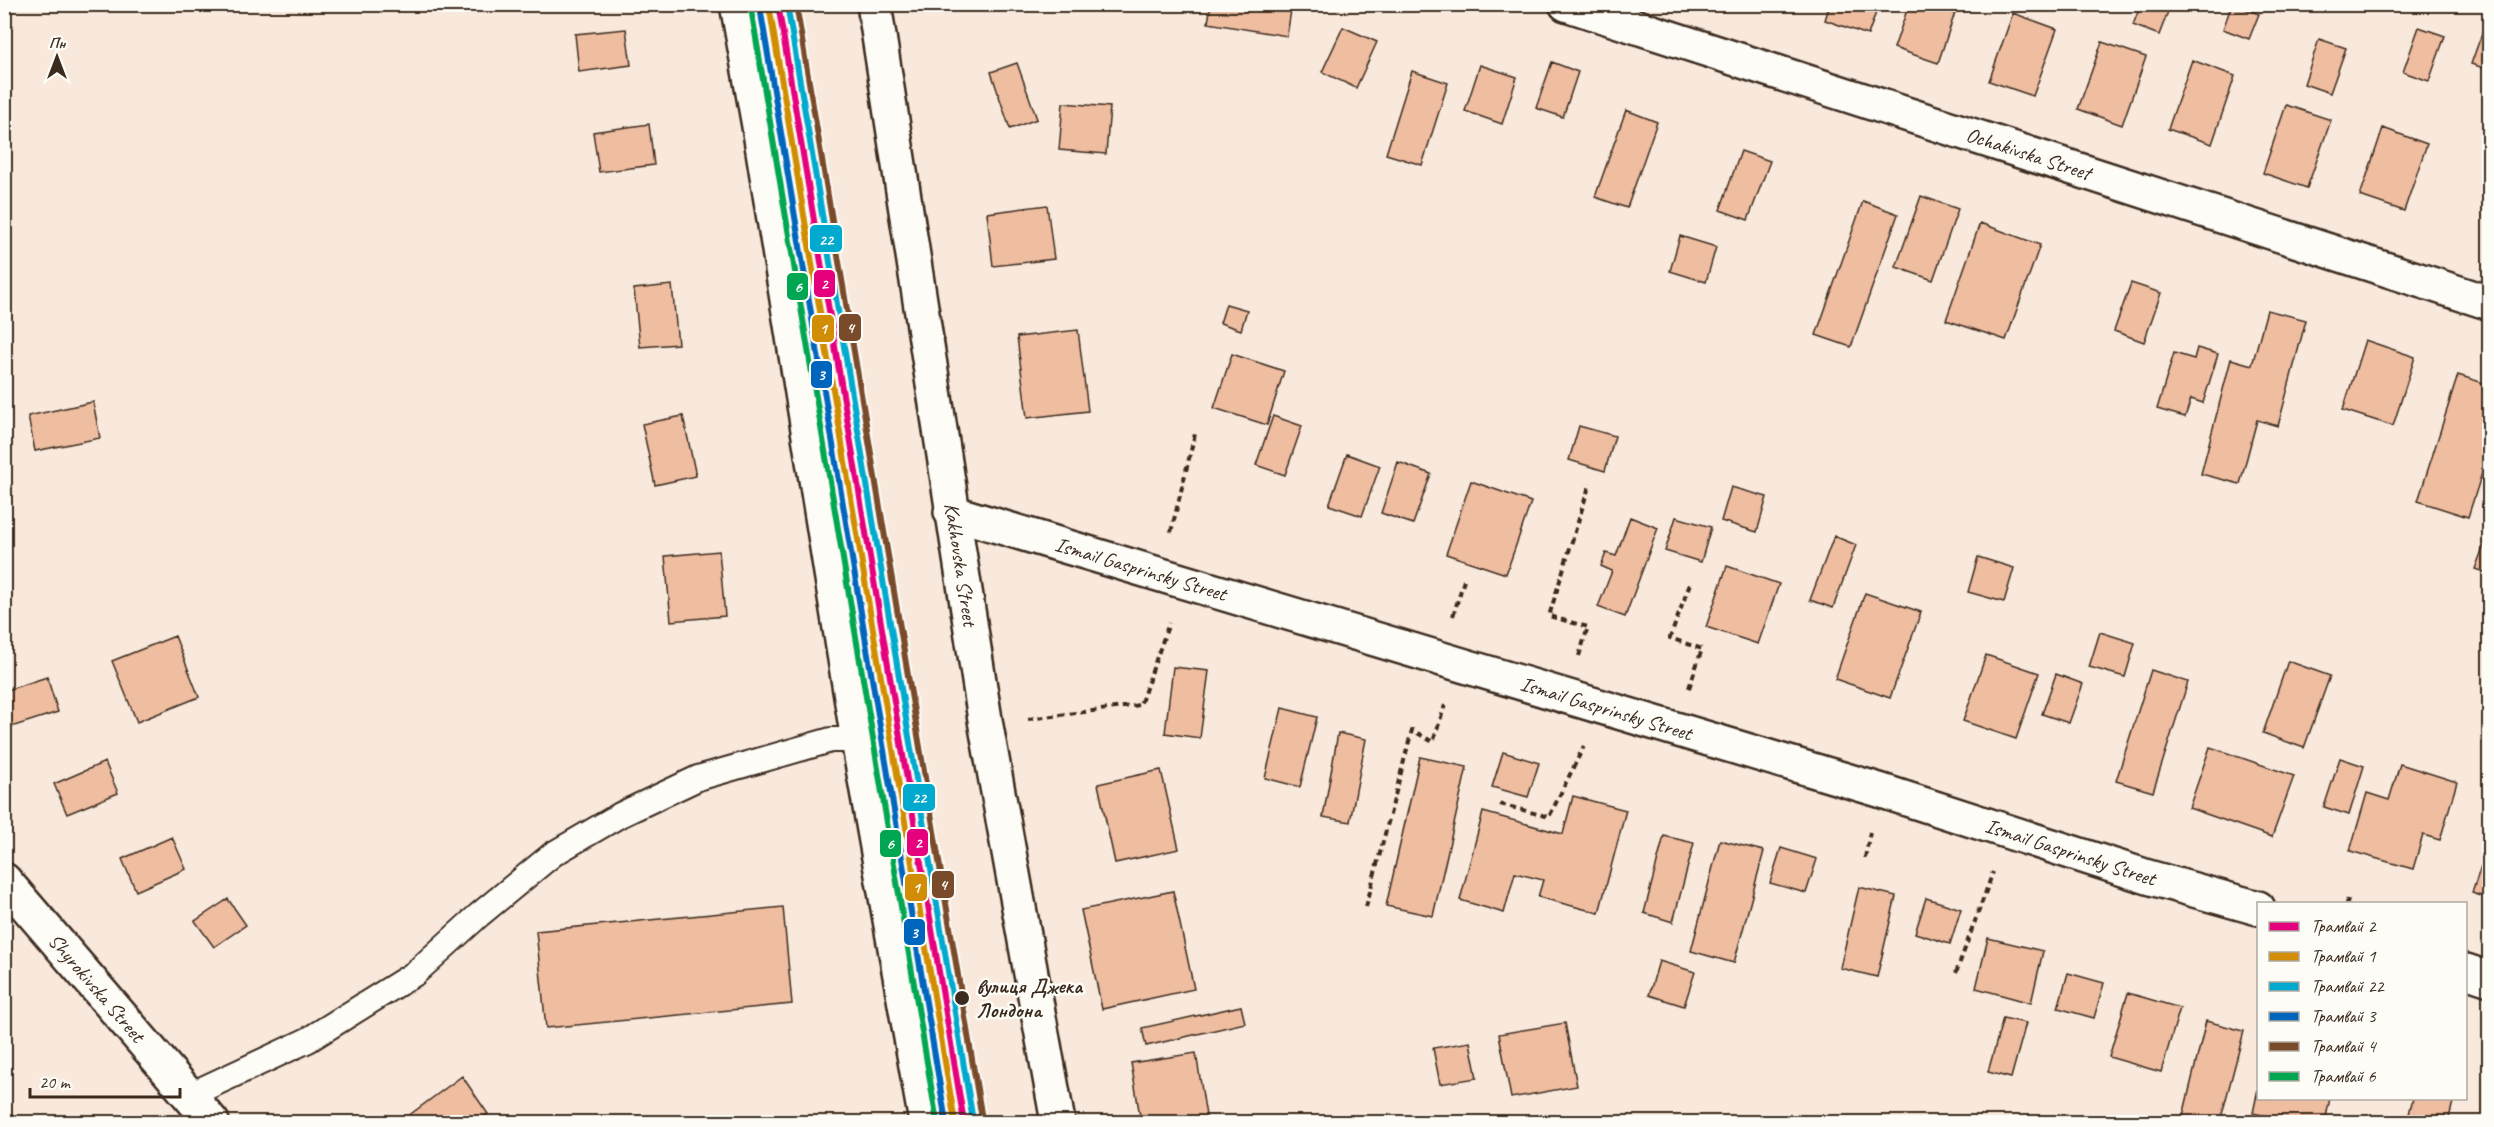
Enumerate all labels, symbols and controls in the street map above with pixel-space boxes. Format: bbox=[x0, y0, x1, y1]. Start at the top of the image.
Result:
north arrow bbox=[27, 27, 87, 87]
text: Пн bbox=[49, 33, 66, 53]
street label: Ochakivska Street bbox=[1963, 121, 2097, 187]
line badge: 22 bbox=[809, 224, 843, 253]
text: 22 bbox=[819, 230, 835, 250]
line badge: 2 bbox=[813, 269, 836, 298]
line badge: 6 bbox=[786, 272, 809, 301]
text: 2 bbox=[820, 274, 829, 294]
text: 6 bbox=[794, 277, 803, 297]
line badge: 4 bbox=[838, 313, 862, 342]
line badge: 1 bbox=[811, 314, 835, 343]
text: 4 bbox=[846, 318, 855, 338]
text: 1 bbox=[819, 319, 828, 339]
line badge: 3 bbox=[810, 360, 833, 389]
text: 3 bbox=[817, 365, 826, 385]
street label: Kakhovska Street bbox=[939, 501, 984, 630]
street label: Ismail Gasprinsky Street bbox=[1052, 531, 1231, 607]
street label: Ismail Gasprinsky Street bbox=[1518, 670, 1697, 747]
line badge: 22 bbox=[902, 783, 936, 812]
text: 22 bbox=[912, 788, 928, 808]
street label: Ismail Gasprinsky Street bbox=[1982, 812, 2160, 892]
line badge: 2 bbox=[906, 828, 929, 857]
line badge: 6 bbox=[879, 829, 902, 858]
text: 2 bbox=[914, 833, 923, 853]
text: 6 bbox=[886, 834, 895, 854]
line badge: 4 bbox=[931, 870, 955, 899]
line badge: 1 bbox=[904, 873, 928, 902]
text: 4 bbox=[939, 875, 948, 895]
text: 1 bbox=[912, 878, 921, 898]
legend bbox=[2257, 902, 2467, 1100]
text: Трамвай 2 bbox=[2311, 915, 2378, 937]
line badge: 3 bbox=[903, 918, 926, 946]
text: 3 bbox=[910, 923, 919, 943]
street label: Shyrokivska Street bbox=[43, 928, 152, 1049]
text: Трамвай 1 bbox=[2311, 945, 2377, 967]
place label: вулиця Джека Лондона bbox=[976, 973, 1084, 1023]
text: Трамвай 22 bbox=[2311, 975, 2386, 997]
marker: вулиця Джека Лондона bbox=[953, 989, 971, 1007]
text: Трамвай 3 bbox=[2311, 1005, 2378, 1027]
text: Трамвай 4 bbox=[2311, 1035, 2378, 1057]
scale bar bbox=[30, 1061, 180, 1099]
text: Трамвай 6 bbox=[2311, 1065, 2377, 1087]
text: 20 m bbox=[39, 1071, 72, 1093]

